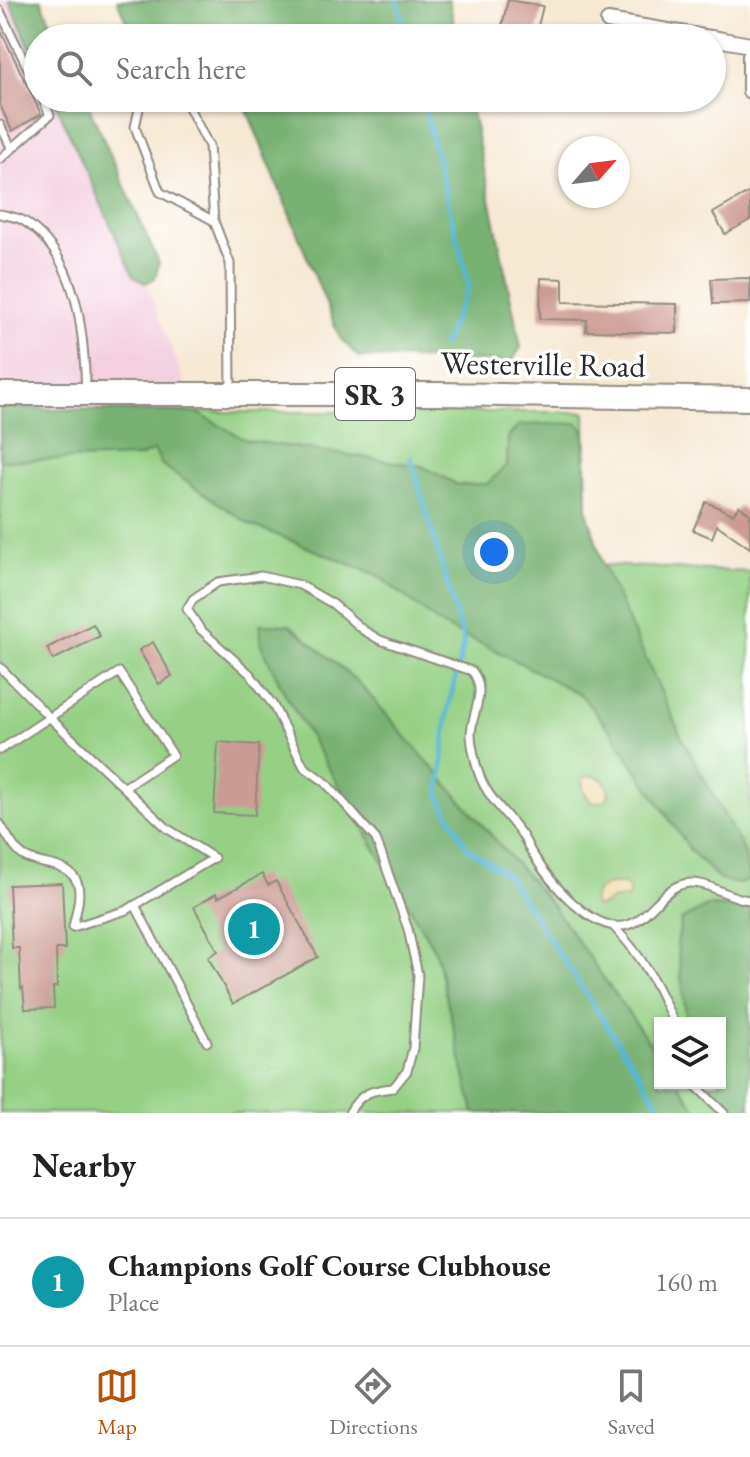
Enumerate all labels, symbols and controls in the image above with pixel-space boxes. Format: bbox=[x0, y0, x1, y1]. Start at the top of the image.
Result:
search box bbox=[24, 24, 726, 112]
icon: search bbox=[52, 46, 96, 90]
text: Search here bbox=[116, 49, 246, 88]
north arrow bbox=[558, 136, 630, 208]
street label: Westerville Road bbox=[440, 341, 647, 387]
road number: SR 3 bbox=[335, 368, 415, 420]
your location bbox=[474, 532, 514, 572]
pin: 1 bbox=[228, 899, 280, 959]
map controls bbox=[654, 1017, 726, 1089]
button: layers bbox=[654, 1017, 726, 1089]
text: Nearby bbox=[32, 1143, 136, 1187]
text: Champions Golf Course Clubhouse bbox=[108, 1246, 551, 1285]
text: 1 bbox=[51, 1265, 65, 1299]
text: 160 m bbox=[655, 1265, 718, 1299]
text: Place bbox=[108, 1285, 159, 1319]
tab: Map bbox=[95, 1364, 139, 1441]
tab: Directions bbox=[329, 1364, 418, 1441]
tab: Saved bbox=[608, 1364, 655, 1441]

